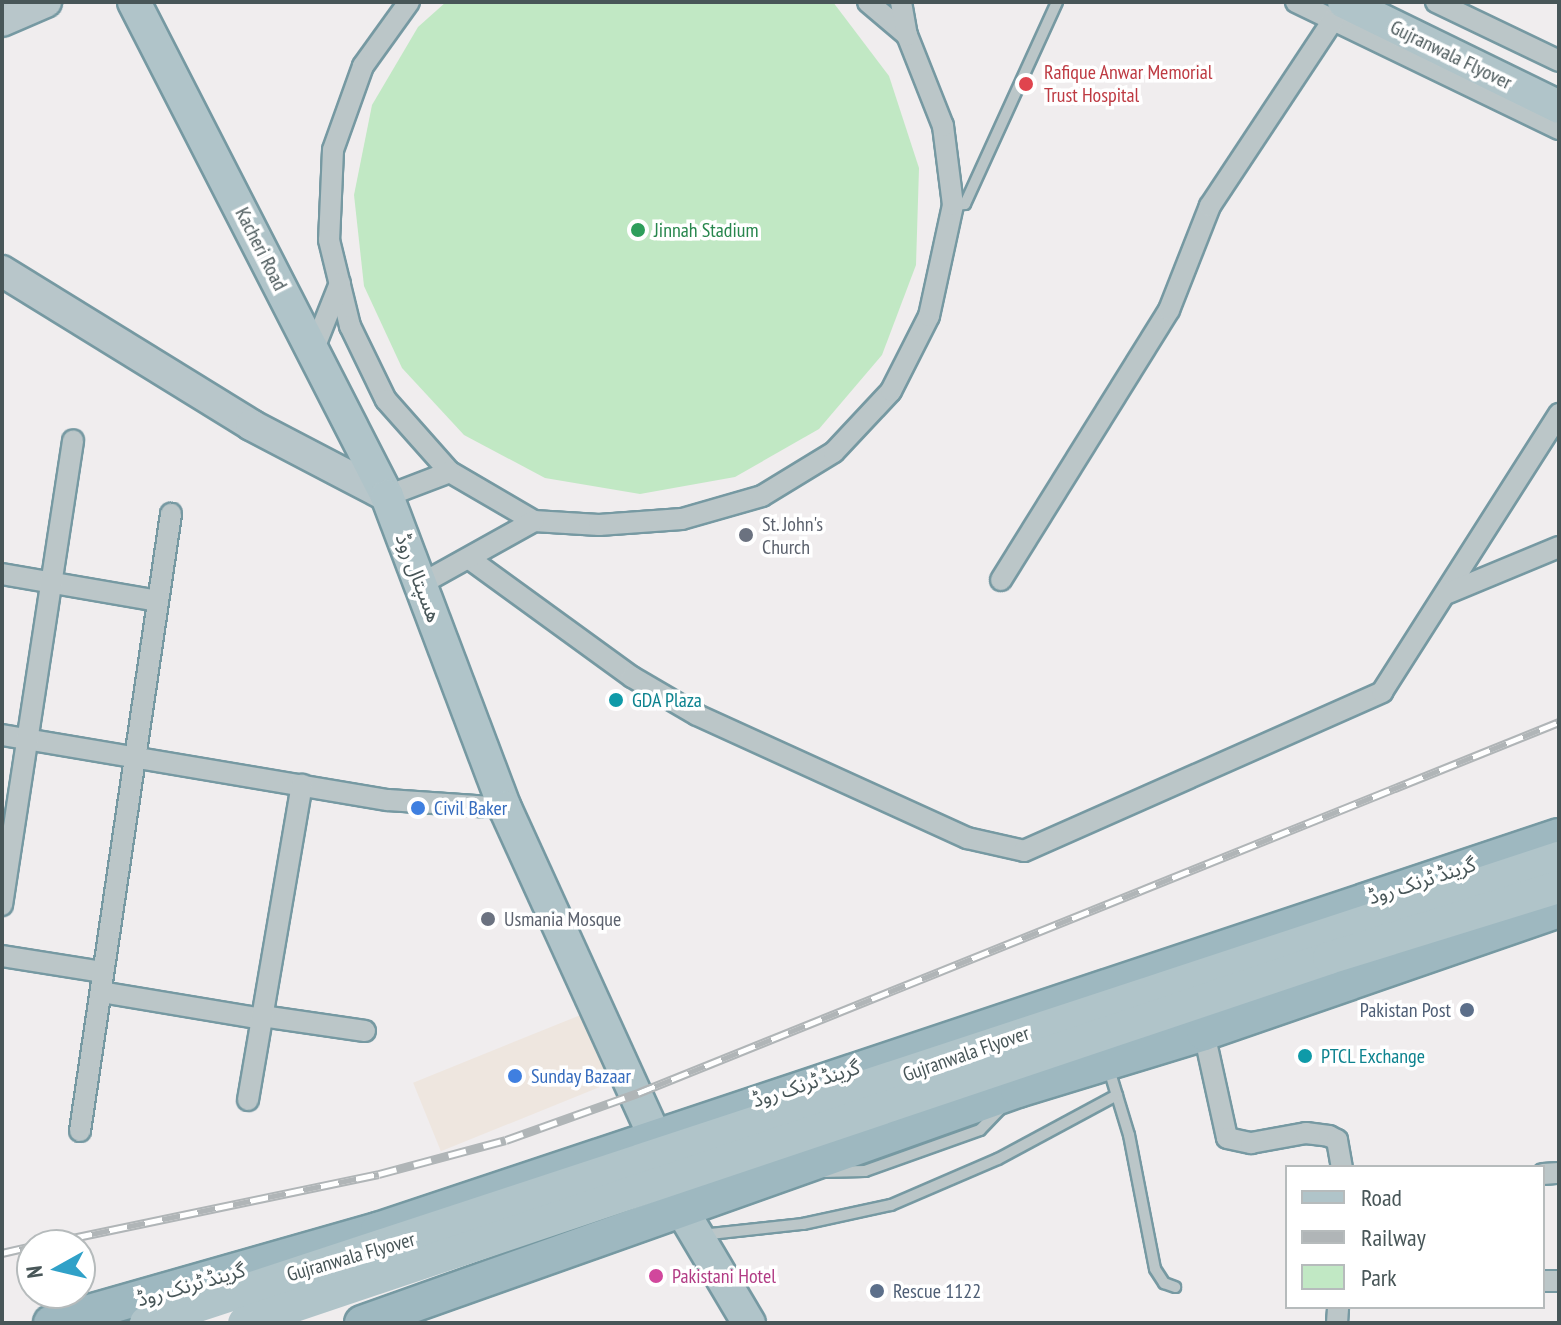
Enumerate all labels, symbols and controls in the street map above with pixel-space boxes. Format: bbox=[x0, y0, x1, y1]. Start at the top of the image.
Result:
street label: Gujranwala Flyover bbox=[1386, 15, 1516, 95]
place label: Rafique Anwar Memorial Trust Hospital bbox=[1044, 60, 1213, 107]
marker: Rafique Anwar Memorial Trust Hospital bbox=[1015, 73, 1037, 95]
street label: Kacheri Road bbox=[230, 204, 292, 294]
place label: Jinnah Stadium bbox=[654, 218, 759, 242]
marker: Jinnah Stadium bbox=[629, 221, 647, 239]
place label: St. John's Church bbox=[762, 512, 824, 559]
marker: St. John's Church bbox=[737, 526, 755, 544]
street label: ھسپتال روڈ bbox=[390, 530, 446, 626]
place label: GDA Plaza bbox=[632, 688, 702, 712]
marker: GDA Plaza bbox=[607, 691, 625, 709]
place label: Civil Baker bbox=[434, 796, 507, 820]
marker: Civil Baker bbox=[409, 799, 427, 817]
street label: گرینڈ ٹرنک روڈ bbox=[1365, 852, 1479, 910]
place label: Usmania Mosque bbox=[504, 907, 621, 931]
marker: Usmania Mosque bbox=[479, 910, 497, 928]
place label: Pakistan Post bbox=[1360, 998, 1451, 1022]
marker: Pakistan Post bbox=[1458, 1001, 1476, 1019]
street label: Gujranwala Flyover bbox=[900, 1021, 1032, 1087]
place label: PTCL Exchange bbox=[1321, 1044, 1426, 1068]
marker: PTCL Exchange bbox=[1296, 1047, 1314, 1065]
street label: گرینڈ ٹرنک روڈ bbox=[749, 1055, 863, 1113]
place label: Sunday Bazaar bbox=[531, 1064, 632, 1088]
marker: Sunday Bazaar bbox=[506, 1067, 524, 1085]
legend bbox=[1285, 1165, 1545, 1309]
text: Road bbox=[1361, 1182, 1402, 1213]
text: Railway bbox=[1361, 1222, 1426, 1253]
street label: Gujranwala Flyover bbox=[284, 1227, 418, 1287]
north arrow bbox=[16, 1229, 96, 1309]
street label: گرینڈ ٹرنک روڈ bbox=[134, 1258, 248, 1312]
text: Park bbox=[1361, 1262, 1397, 1293]
text: N bbox=[20, 1264, 49, 1280]
place label: Pakistani Hotel bbox=[672, 1264, 776, 1288]
marker: Pakistani Hotel bbox=[647, 1267, 665, 1285]
place label: Rescue 1122 bbox=[893, 1279, 981, 1303]
marker: Rescue 1122 bbox=[868, 1282, 886, 1300]

